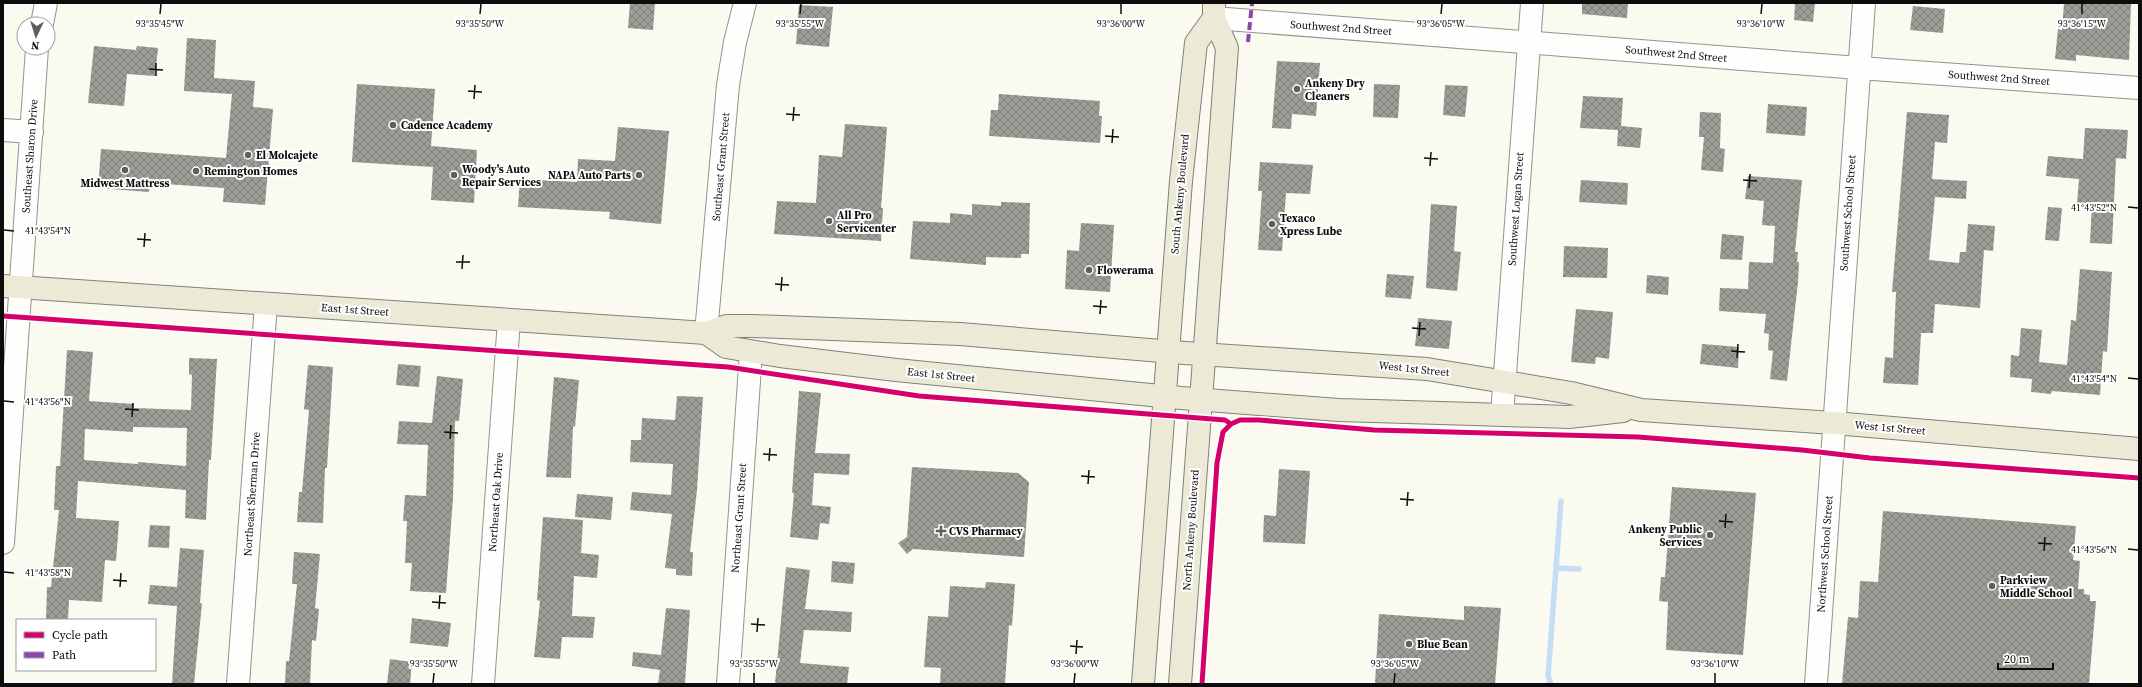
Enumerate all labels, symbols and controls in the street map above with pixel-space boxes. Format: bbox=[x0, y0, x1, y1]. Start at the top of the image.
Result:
north arrow bbox=[16, 16, 56, 56]
text: 93°35'45"W bbox=[136, 17, 185, 30]
text: 93°35'50"W bbox=[456, 17, 505, 30]
text: 93°35'55"W bbox=[776, 17, 825, 30]
text: 93°36'00"W bbox=[1097, 17, 1146, 30]
street label: Southwest 2nd Street bbox=[1290, 17, 1393, 39]
text: 93°36'05"W bbox=[1417, 17, 1466, 30]
text: 93°36'10"W bbox=[1737, 17, 1786, 30]
text: 93°36'15"W bbox=[2058, 17, 2107, 30]
text: N bbox=[31, 38, 40, 53]
street label: Southwest 2nd Street bbox=[1625, 42, 1728, 66]
street label: Southwest 2nd Street bbox=[1948, 67, 2051, 89]
place label: Ankeny Dry Cleaners bbox=[1305, 76, 1365, 104]
marker: Ankeny Dry Cleaners bbox=[1292, 84, 1302, 94]
street label: Southeast Sharon Drive bbox=[19, 98, 41, 213]
street label: Southeast Grant Street bbox=[709, 112, 733, 222]
place label: Cadence Academy bbox=[401, 118, 493, 133]
marker: Cadence Academy bbox=[388, 120, 398, 130]
street label: South Ankeny Boulevard bbox=[1167, 133, 1193, 255]
place label: El Molcajete bbox=[256, 148, 318, 163]
marker: El Molcajete bbox=[243, 150, 253, 160]
street label: Southwest Logan Street bbox=[1505, 151, 1527, 266]
street label: Southwest School Street bbox=[1836, 154, 1860, 272]
place label: Woody's Auto Repair Services bbox=[462, 162, 541, 190]
place label: Remington Homes bbox=[204, 164, 298, 179]
marker: Midwest Mattress bbox=[120, 165, 130, 175]
marker: Remington Homes bbox=[191, 166, 201, 176]
place label: NAPA Auto Parts bbox=[548, 168, 631, 183]
marker: Woody's Auto Repair Services bbox=[449, 170, 459, 180]
marker: NAPA Auto Parts bbox=[634, 170, 644, 180]
place label: Midwest Mattress bbox=[80, 176, 170, 191]
text: 41°43'52"N bbox=[2071, 201, 2117, 214]
place label: All Pro Servicenter bbox=[837, 208, 897, 236]
place label: Texaco Xpress Lube bbox=[1280, 211, 1342, 239]
marker: All Pro Servicenter bbox=[824, 216, 834, 226]
marker: Texaco Xpress Lube bbox=[1267, 219, 1277, 229]
text: 41°43'54"N bbox=[25, 224, 71, 237]
place label: Flowerama bbox=[1097, 263, 1154, 278]
marker: Flowerama bbox=[1084, 265, 1094, 275]
street label: East 1st Street bbox=[321, 300, 390, 320]
street label: West 1st Street bbox=[1378, 358, 1451, 380]
street label: East 1st Street bbox=[906, 364, 976, 386]
text: 41°43'54"N bbox=[2071, 372, 2117, 385]
text: 41°43'56"N bbox=[25, 395, 71, 408]
street label: West 1st Street bbox=[1854, 417, 1927, 439]
street label: Northeast Sherman Drive bbox=[240, 431, 264, 557]
street label: Northeast Oak Drive bbox=[485, 451, 507, 552]
street label: Northeast Grant Street bbox=[728, 462, 750, 573]
street label: North Ankeny Boulevard bbox=[1179, 468, 1203, 591]
street label: Northwest School Street bbox=[1813, 495, 1837, 613]
place label: Ankeny Public Services bbox=[1628, 522, 1702, 550]
place label: CVS Pharmacy bbox=[949, 524, 1023, 539]
marker: CVS Pharmacy bbox=[936, 526, 946, 536]
marker: Ankeny Public Services bbox=[1705, 530, 1715, 540]
text: 41°43'56"N bbox=[2071, 543, 2117, 556]
text: 41°43'58"N bbox=[25, 566, 71, 579]
place label: Parkview Middle School bbox=[2000, 573, 2073, 601]
marker: Parkview Middle School bbox=[1987, 581, 1997, 591]
legend bbox=[16, 619, 156, 671]
text: Cycle path bbox=[52, 627, 108, 643]
place label: Blue Bean bbox=[1417, 637, 1468, 652]
marker: Blue Bean bbox=[1404, 639, 1414, 649]
scale bar bbox=[1998, 645, 2053, 671]
text: Path bbox=[52, 647, 76, 663]
text: 20 m bbox=[2004, 651, 2030, 667]
text: 93°35'50"W bbox=[410, 657, 459, 670]
text: 93°35'55"W bbox=[730, 657, 779, 670]
text: 93°36'00"W bbox=[1051, 657, 1100, 670]
text: 93°36'05"W bbox=[1371, 657, 1420, 670]
text: 93°36'10"W bbox=[1691, 657, 1740, 670]

